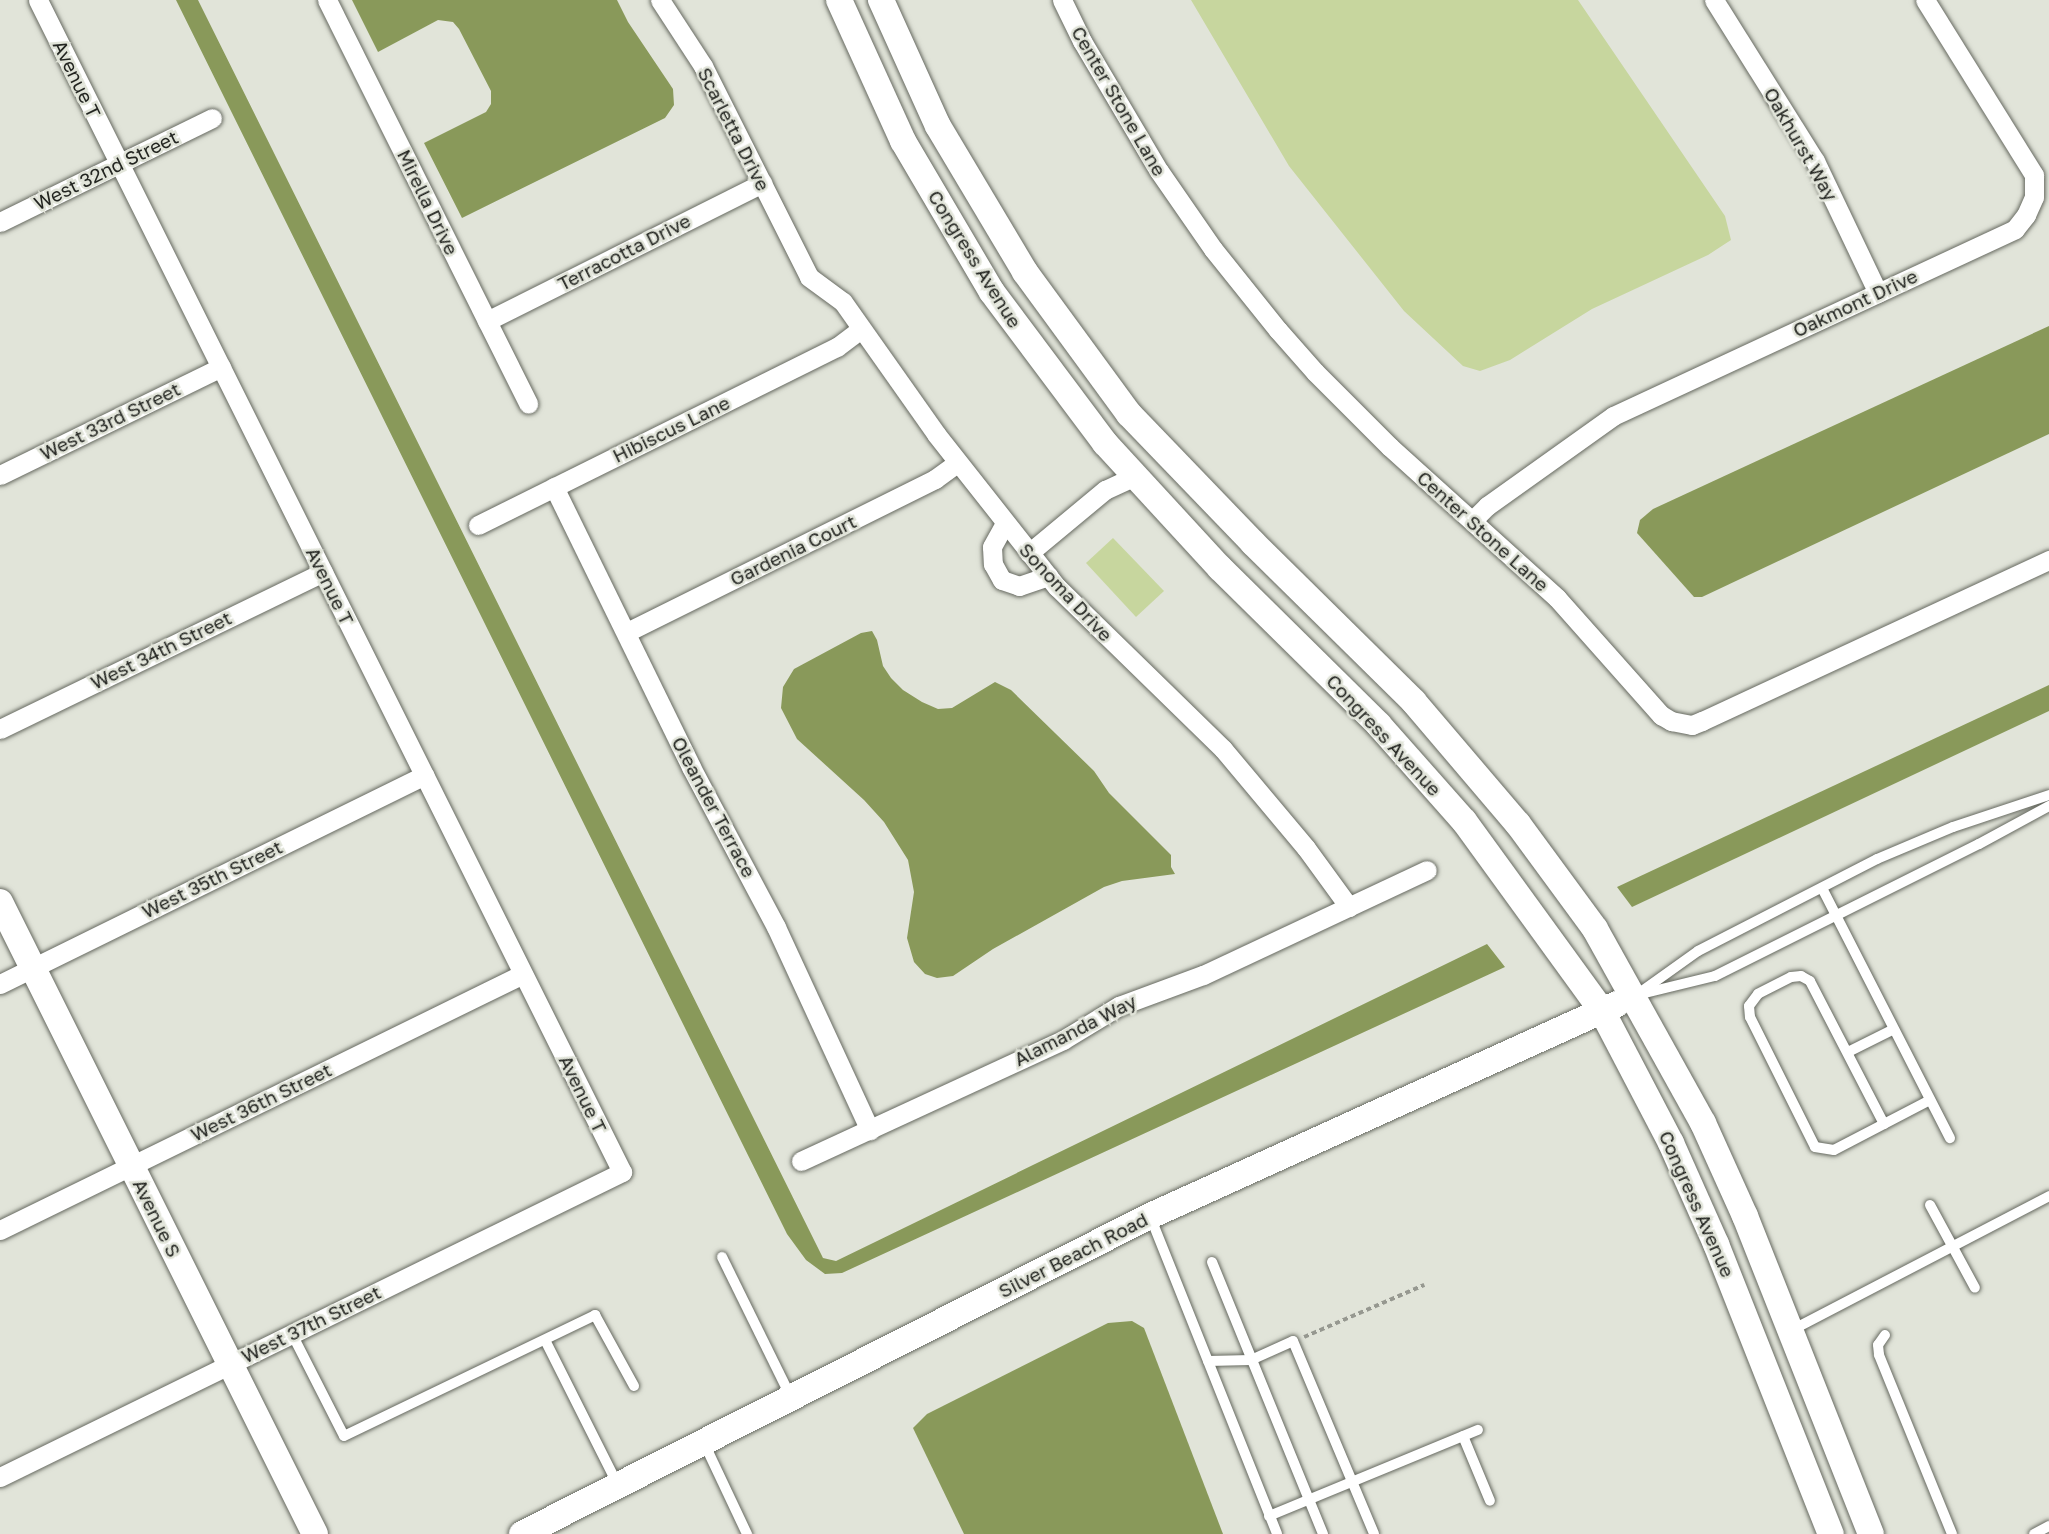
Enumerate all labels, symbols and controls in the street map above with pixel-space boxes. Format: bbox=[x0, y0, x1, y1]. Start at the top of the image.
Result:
street label: Center Stone Lane bbox=[1067, 22, 1171, 180]
street label: Avenue T bbox=[48, 36, 106, 122]
street label: Scarletta Drive bbox=[693, 64, 775, 194]
street label: Oakhurst Way bbox=[1759, 83, 1843, 205]
street label: West 32nd Street bbox=[30, 125, 182, 215]
street label: Mirella Drive bbox=[393, 146, 463, 258]
street label: Congress Avenue bbox=[923, 186, 1027, 332]
street label: Terracotta Drive bbox=[554, 209, 694, 295]
street label: Oakmont Drive bbox=[1789, 264, 1921, 342]
street label: West 33rd Street bbox=[36, 377, 184, 465]
street label: Hibiscus Lane bbox=[609, 391, 733, 467]
street label: Center Stone Lane bbox=[1413, 466, 1553, 596]
street label: Gardenia Court bbox=[726, 510, 860, 590]
street label: Sonoma Drive bbox=[1015, 538, 1117, 646]
street label: Avenue T bbox=[301, 543, 359, 629]
street label: West 34th Street bbox=[87, 606, 235, 694]
street label: Congress Avenue bbox=[1322, 669, 1446, 801]
street label: Oleander Terrace bbox=[667, 733, 761, 881]
street label: West 35th Street bbox=[138, 835, 286, 923]
street label: Alamanda Way bbox=[1010, 989, 1140, 1071]
street label: Avenue T bbox=[554, 1051, 612, 1137]
street label: West 36th Street bbox=[187, 1058, 335, 1146]
street label: Congress Avenue bbox=[1654, 1127, 1740, 1281]
street label: Avenue S bbox=[128, 1175, 186, 1261]
street label: Silver Beach Road bbox=[995, 1208, 1151, 1302]
street label: West 37th Street bbox=[238, 1280, 384, 1368]

